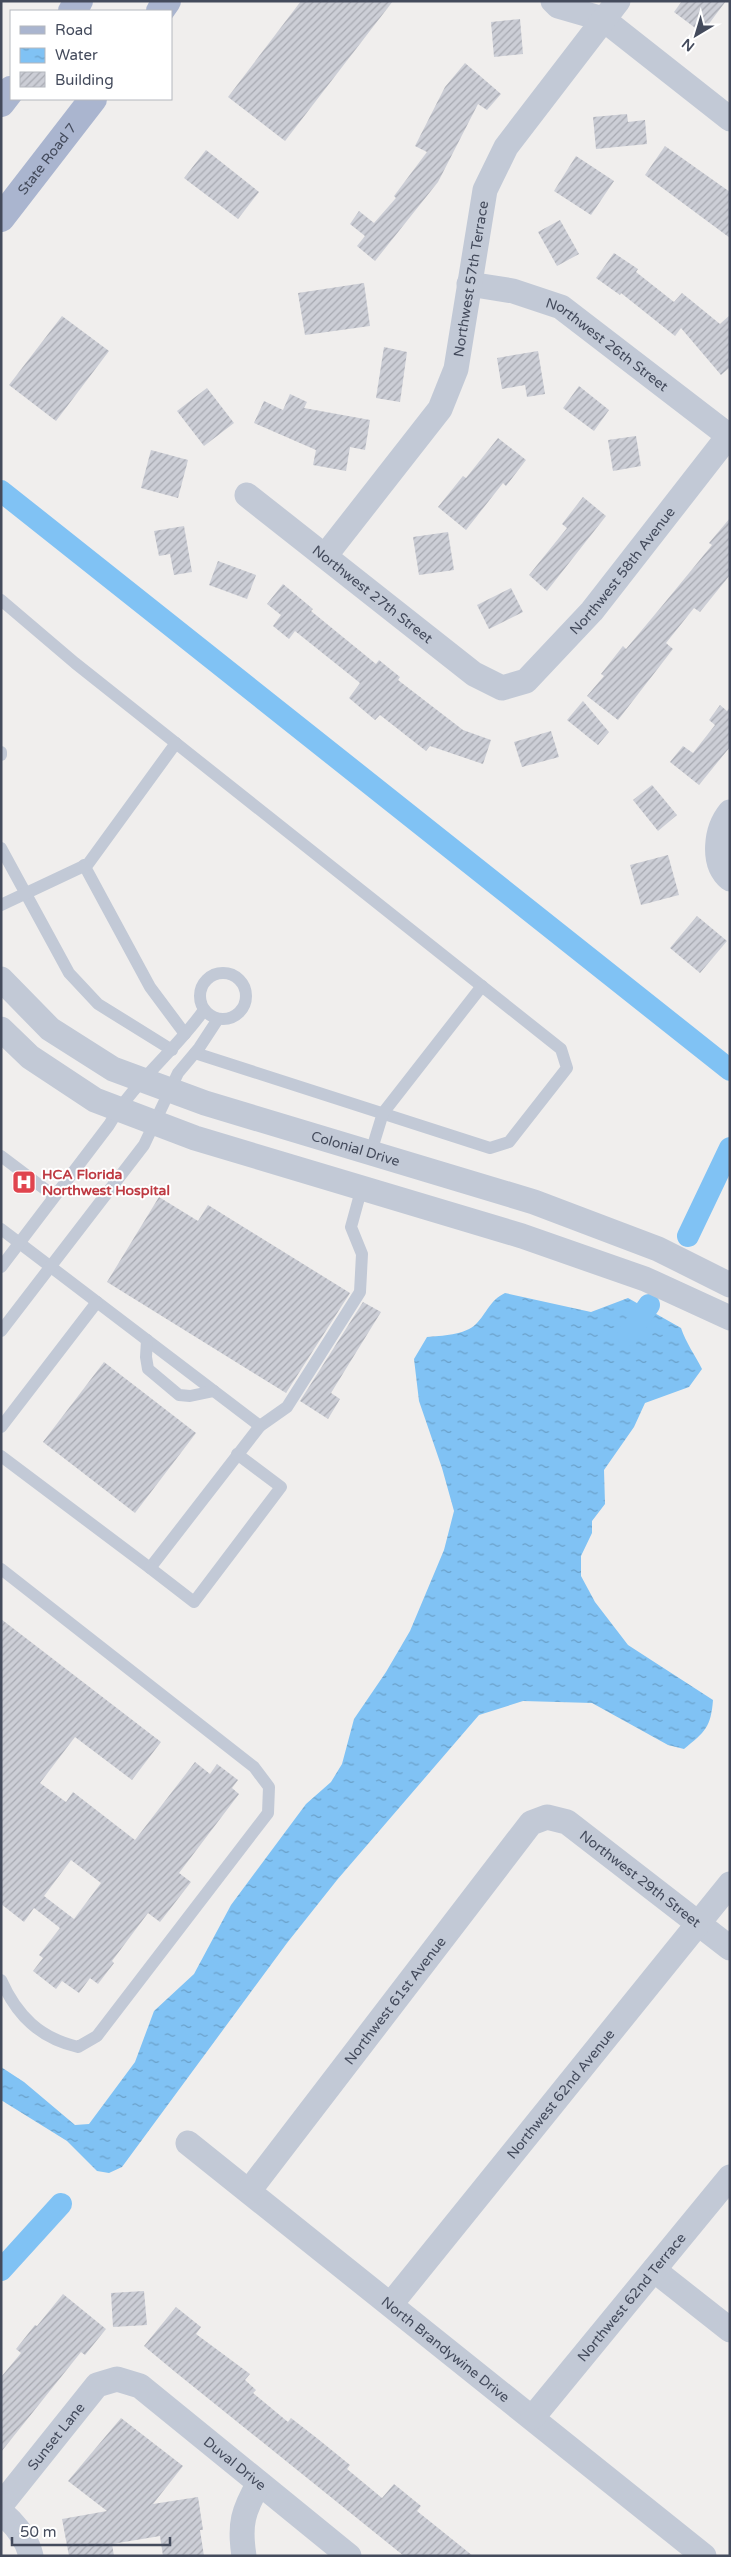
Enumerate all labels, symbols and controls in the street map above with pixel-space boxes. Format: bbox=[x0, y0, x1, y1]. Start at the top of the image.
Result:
legend bbox=[10, 10, 172, 100]
north arrow bbox=[671, 10, 721, 60]
text: Road bbox=[55, 21, 93, 39]
text: N bbox=[679, 35, 698, 55]
text: Water bbox=[55, 46, 98, 64]
text: Building bbox=[55, 71, 114, 89]
street label: State Road 7 bbox=[14, 120, 80, 198]
street label: Northwest 57th Terrace bbox=[450, 200, 492, 358]
street label: Northwest 26th Street bbox=[544, 295, 672, 396]
street label: Northwest 58th Avenue bbox=[566, 504, 679, 638]
street label: Northwest 27th Street bbox=[309, 542, 436, 648]
street label: Colonial Drive bbox=[309, 1127, 402, 1170]
place label: HCA Florida Northwest Hospital bbox=[42, 1166, 170, 1199]
hospital icon: HCA Florida Northwest Hospital bbox=[11, 1169, 37, 1195]
street label: Northwest 29th Street bbox=[576, 1827, 704, 1932]
street label: Northwest 61st Avenue bbox=[341, 1933, 450, 2068]
street label: Northwest 62nd Avenue bbox=[503, 2026, 619, 2163]
street label: Northwest 62nd Terrace bbox=[574, 2230, 690, 2365]
street label: North Brandywine Drive bbox=[378, 2293, 513, 2406]
street label: Sunset Lane bbox=[24, 2399, 89, 2474]
street label: Duval Drive bbox=[200, 2433, 269, 2494]
scale bar bbox=[12, 2514, 170, 2546]
text: 50 m bbox=[20, 2523, 57, 2541]

